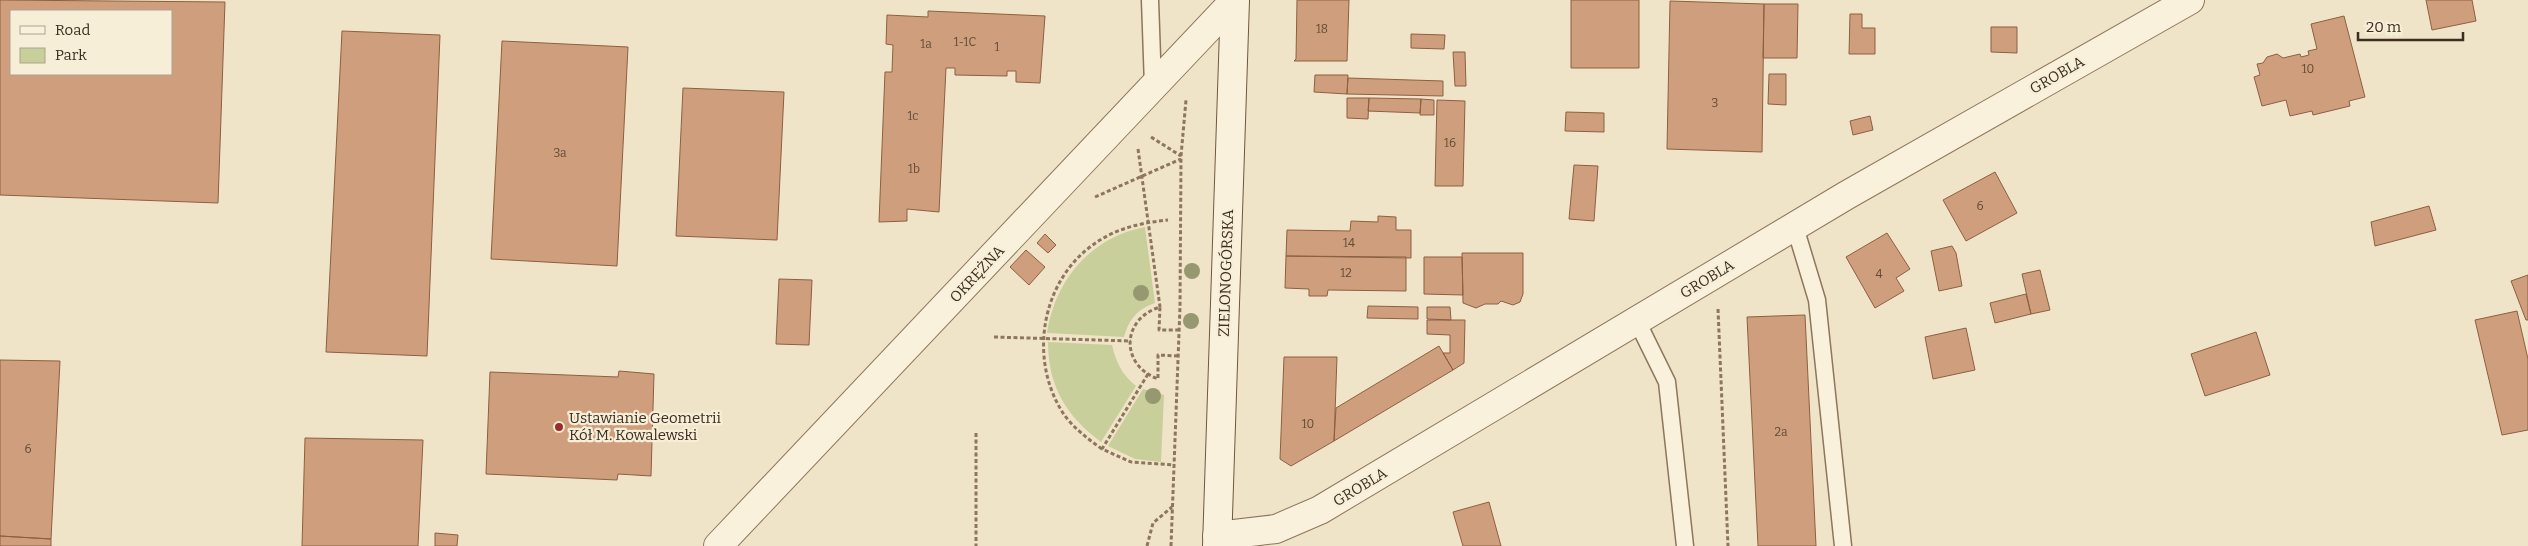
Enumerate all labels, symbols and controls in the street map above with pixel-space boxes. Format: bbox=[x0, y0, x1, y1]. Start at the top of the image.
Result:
legend bbox=[10, 10, 172, 75]
scale bar bbox=[2358, 10, 2463, 42]
text: 20 m bbox=[2366, 18, 2402, 36]
text: Road bbox=[55, 21, 90, 39]
house number: 18 bbox=[1316, 22, 1328, 36]
house number: 1-1C bbox=[954, 35, 976, 49]
house number: 1a bbox=[920, 37, 932, 51]
house number: 1 bbox=[995, 40, 1000, 54]
text: Park bbox=[55, 46, 87, 64]
street label: GROBLA bbox=[2027, 52, 2088, 98]
house number: 10 bbox=[2302, 62, 2314, 76]
house number: 3 bbox=[1712, 96, 1719, 110]
house number: 1c bbox=[907, 109, 919, 123]
house number: 16 bbox=[1444, 136, 1456, 150]
house number: 3a bbox=[553, 146, 567, 160]
house number: 1b bbox=[908, 162, 920, 176]
house number: 6 bbox=[1976, 199, 1984, 213]
street label: ZIELONOGÓRSKA bbox=[1215, 209, 1237, 337]
house number: 14 bbox=[1343, 236, 1355, 250]
street label: OKRĘŻNA bbox=[946, 241, 1008, 306]
street label: GROBLA bbox=[1677, 256, 1738, 302]
house number: 12 bbox=[1340, 266, 1352, 280]
house number: 4 bbox=[1875, 267, 1883, 281]
place label: Ustawianie Geometrii Kół M. Kowalewski bbox=[569, 409, 721, 444]
house number: 10 bbox=[1302, 417, 1314, 431]
marker: Ustawianie Geometrii Kół M. Kowalewski bbox=[553, 421, 565, 433]
house number: 2a bbox=[1774, 425, 1788, 439]
house number: 6 bbox=[24, 442, 32, 456]
street label: GROBLA bbox=[1330, 464, 1391, 510]

